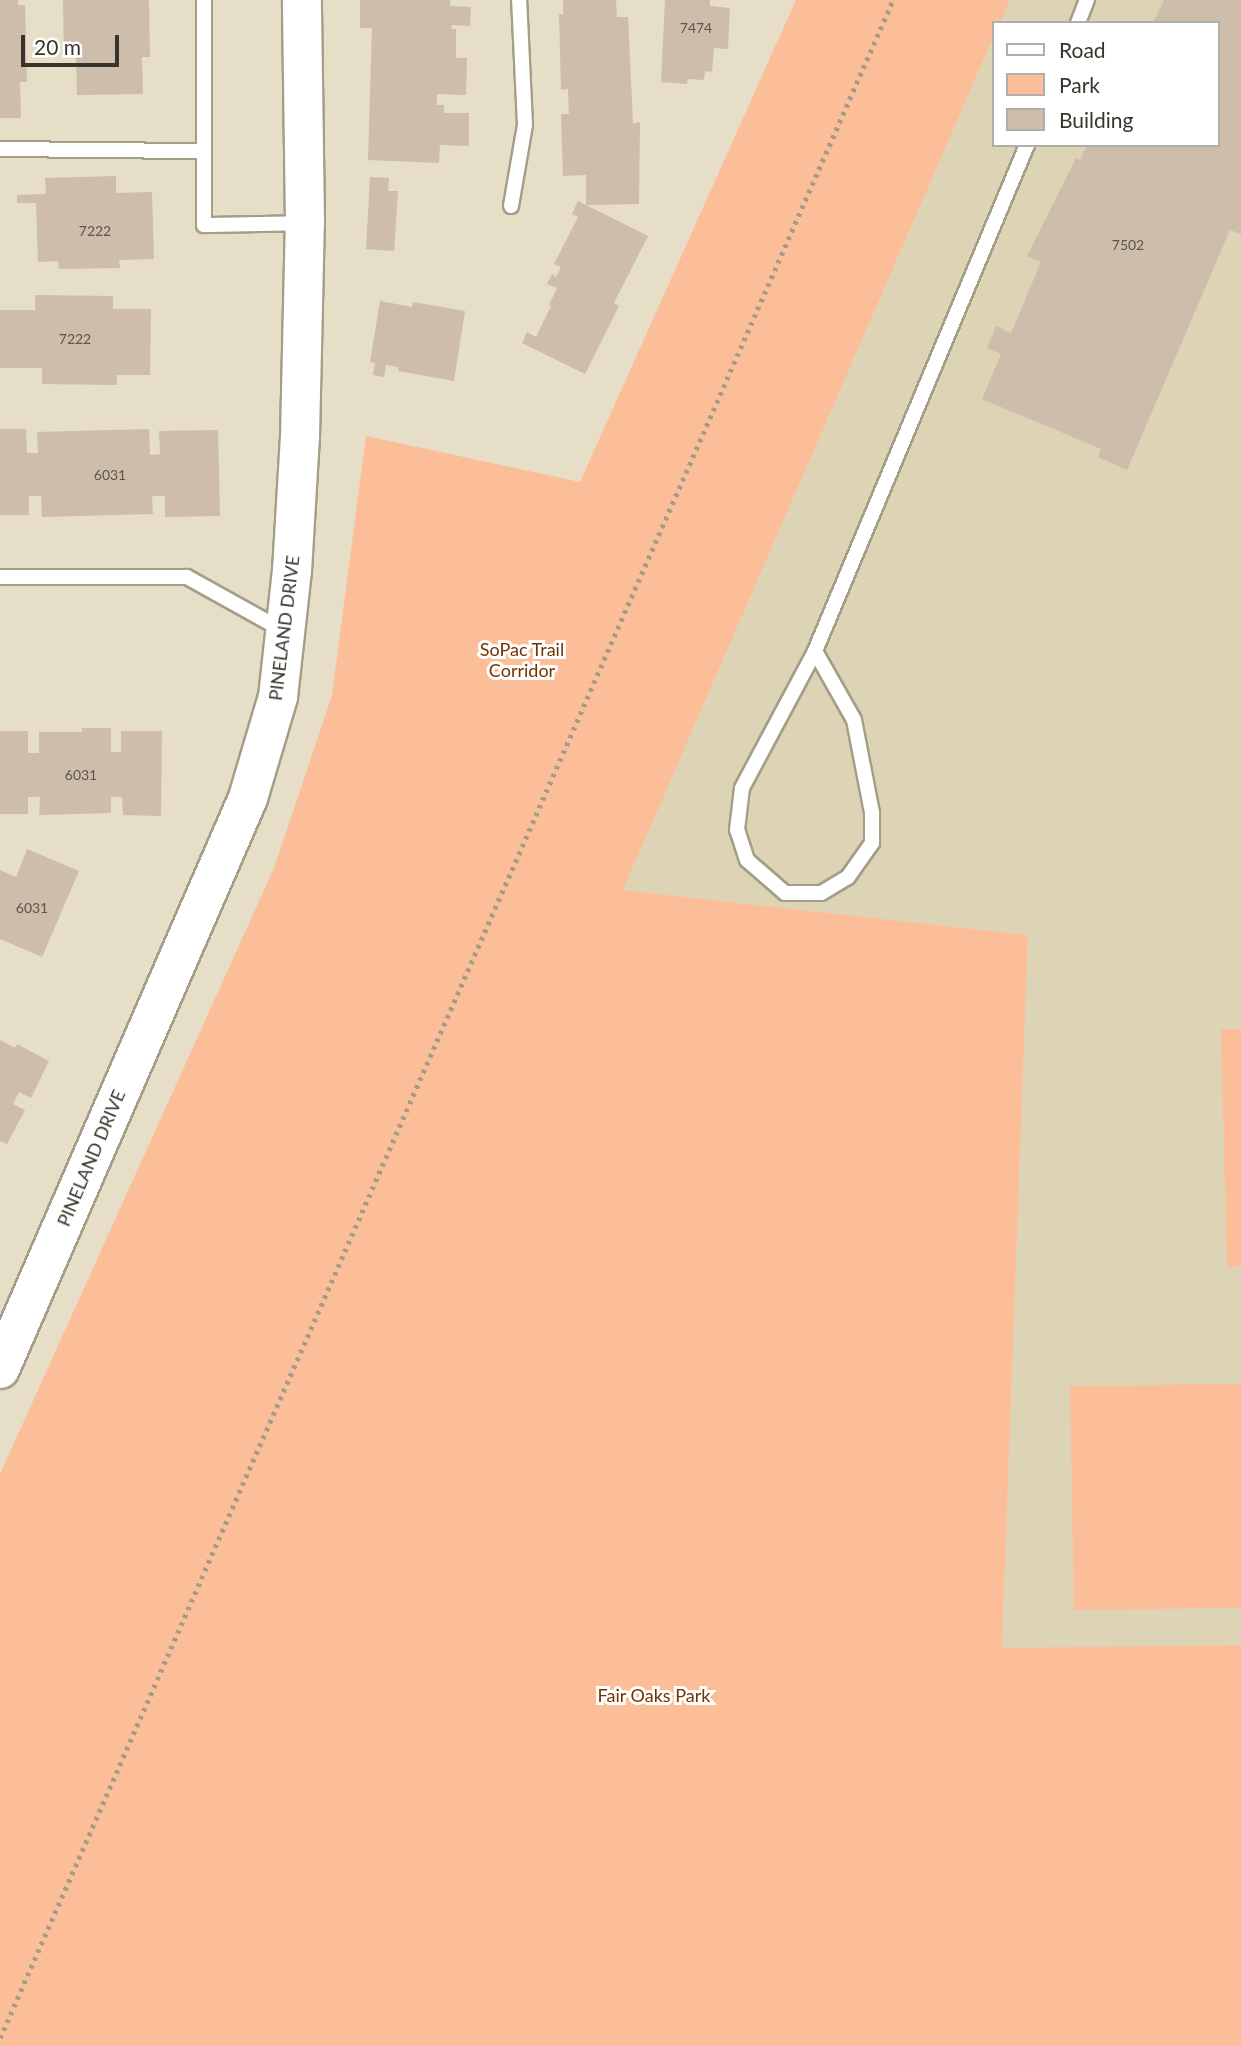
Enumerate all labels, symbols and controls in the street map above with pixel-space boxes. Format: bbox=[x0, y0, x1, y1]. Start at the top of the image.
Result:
house number: 7474 bbox=[680, 20, 712, 36]
scale bar bbox=[24, 21, 122, 65]
legend bbox=[992, 21, 1220, 147]
text: 20 m bbox=[34, 34, 81, 59]
text: Road bbox=[1059, 37, 1106, 62]
text: Park bbox=[1059, 72, 1100, 97]
text: Building bbox=[1059, 107, 1134, 132]
house number: 7222 bbox=[79, 223, 111, 239]
house number: 7502 bbox=[1112, 237, 1144, 253]
house number: 7222 bbox=[59, 331, 91, 347]
house number: 6031 bbox=[94, 467, 126, 483]
street label: PINELAND DRIVE bbox=[264, 554, 304, 702]
park label: SoPac Trail Corridor bbox=[480, 639, 564, 682]
house number: 6031 bbox=[65, 767, 97, 783]
house number: 6031 bbox=[16, 900, 48, 916]
street label: PINELAND DRIVE bbox=[53, 1087, 129, 1229]
park label: Fair Oaks Park bbox=[597, 1684, 711, 1706]

